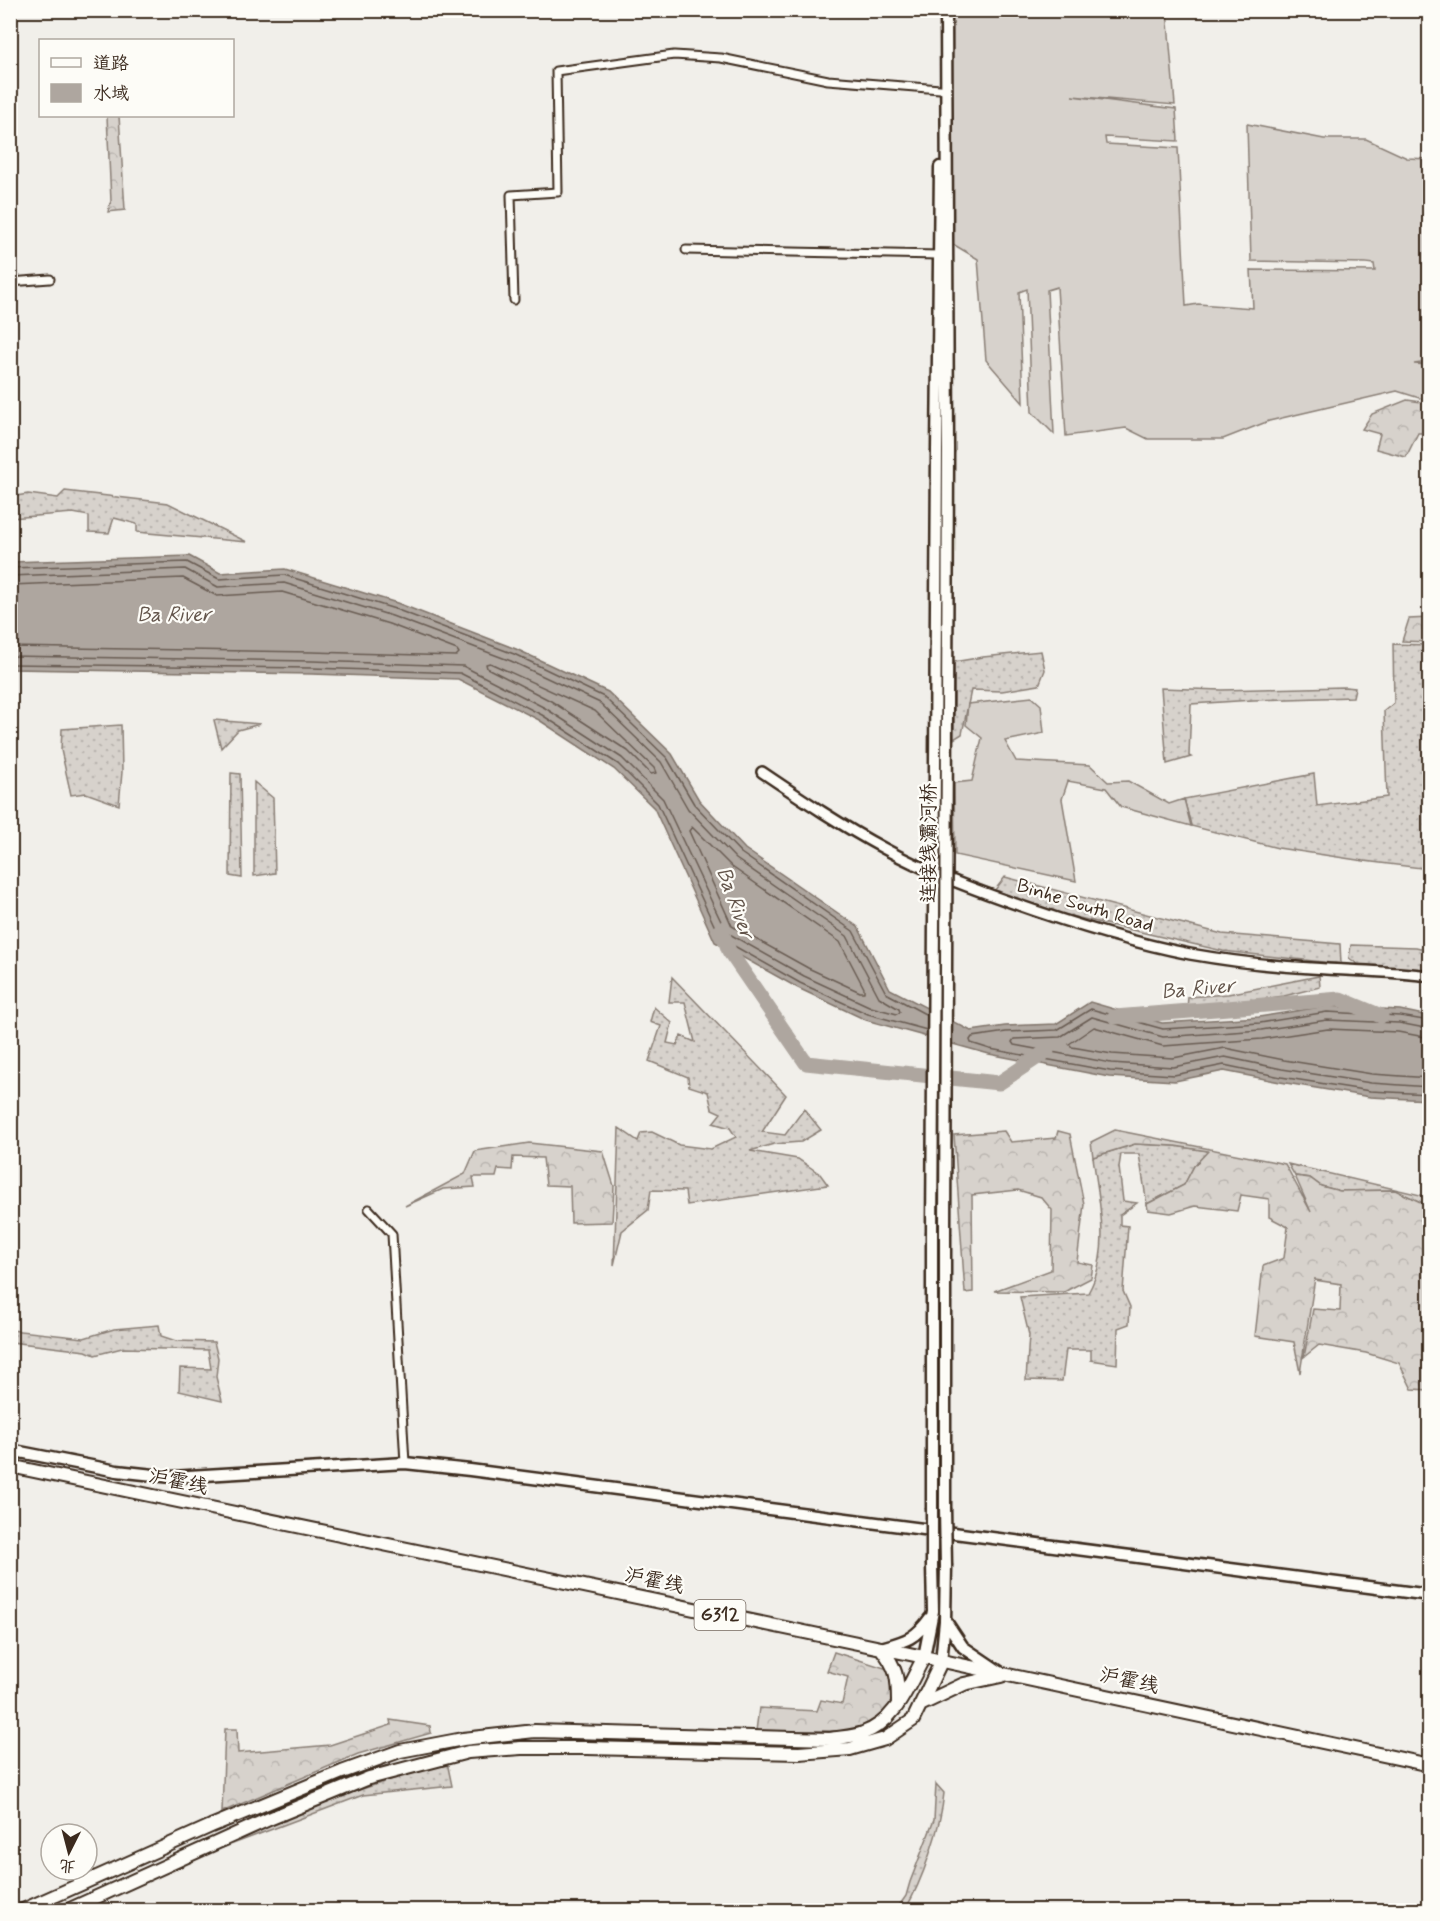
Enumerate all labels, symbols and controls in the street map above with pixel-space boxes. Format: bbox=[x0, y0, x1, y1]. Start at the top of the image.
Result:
legend bbox=[39, 39, 234, 117]
text: 道路 bbox=[93, 52, 129, 76]
text: 水域 bbox=[93, 82, 129, 106]
water label: Ba River bbox=[137, 601, 213, 629]
street label: 连接线灞河桥 bbox=[916, 783, 943, 903]
water label: Ba River bbox=[709, 863, 762, 945]
street label: Binhe South Road bbox=[1013, 872, 1157, 940]
water label: Ba River bbox=[1160, 972, 1238, 1006]
street label: 沪霍线 bbox=[146, 1463, 210, 1501]
street label: 沪霍线 bbox=[622, 1562, 686, 1600]
road number: G312 bbox=[694, 1600, 746, 1630]
street label: 沪霍线 bbox=[1097, 1662, 1161, 1700]
north arrow bbox=[39, 1822, 99, 1882]
text: 北 bbox=[59, 1854, 77, 1877]

